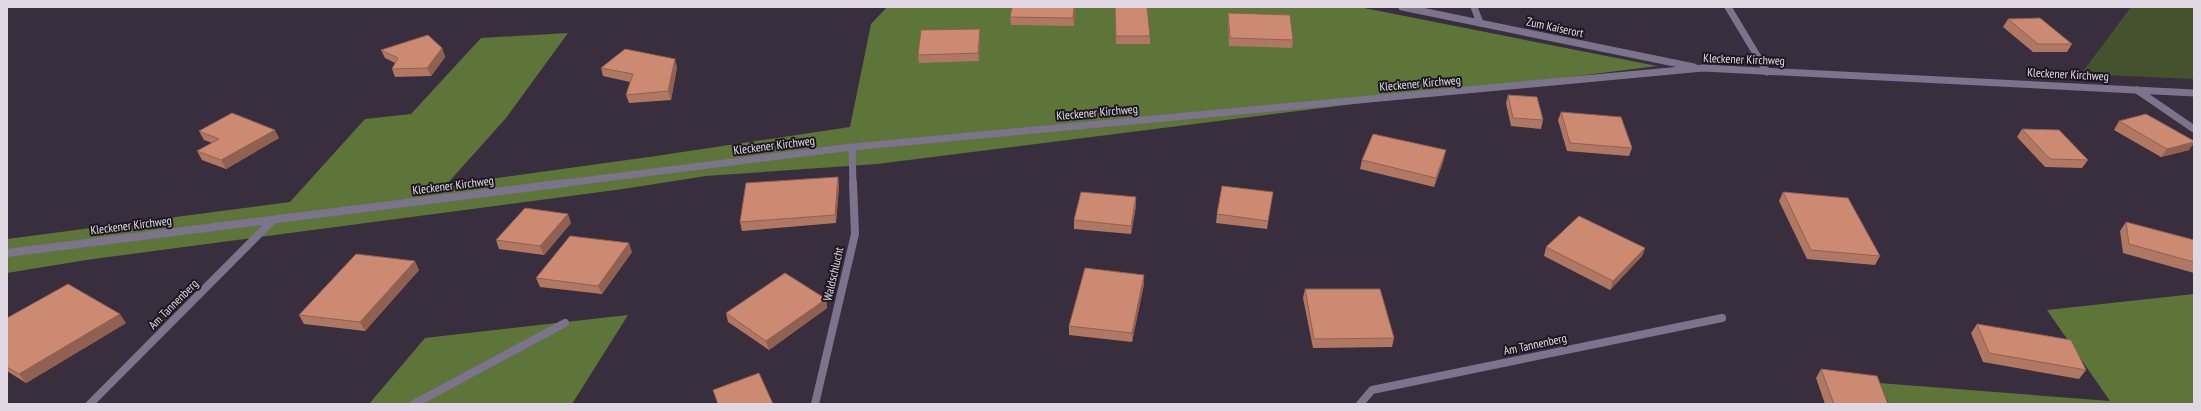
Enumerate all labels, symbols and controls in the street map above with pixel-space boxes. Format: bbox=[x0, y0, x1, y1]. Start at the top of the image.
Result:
street label: Zum Kaiserort bbox=[1525, 14, 1586, 41]
street label: Kleckener Kirchweg bbox=[1703, 50, 1785, 68]
street label: Kleckener Kirchweg bbox=[2027, 64, 2109, 84]
street label: Kleckener Kirchweg bbox=[1379, 72, 1461, 94]
street label: Kleckener Kirchweg bbox=[1056, 101, 1138, 123]
street label: Kleckener Kirchweg bbox=[733, 133, 815, 157]
street label: Kleckener Kirchweg bbox=[412, 173, 494, 197]
street label: Kleckener Kirchweg bbox=[90, 213, 172, 237]
street label: Waldschlucht bbox=[820, 245, 847, 302]
street label: Am Tannenberg bbox=[145, 276, 201, 332]
street label: Am Tannenberg bbox=[1502, 330, 1568, 358]

